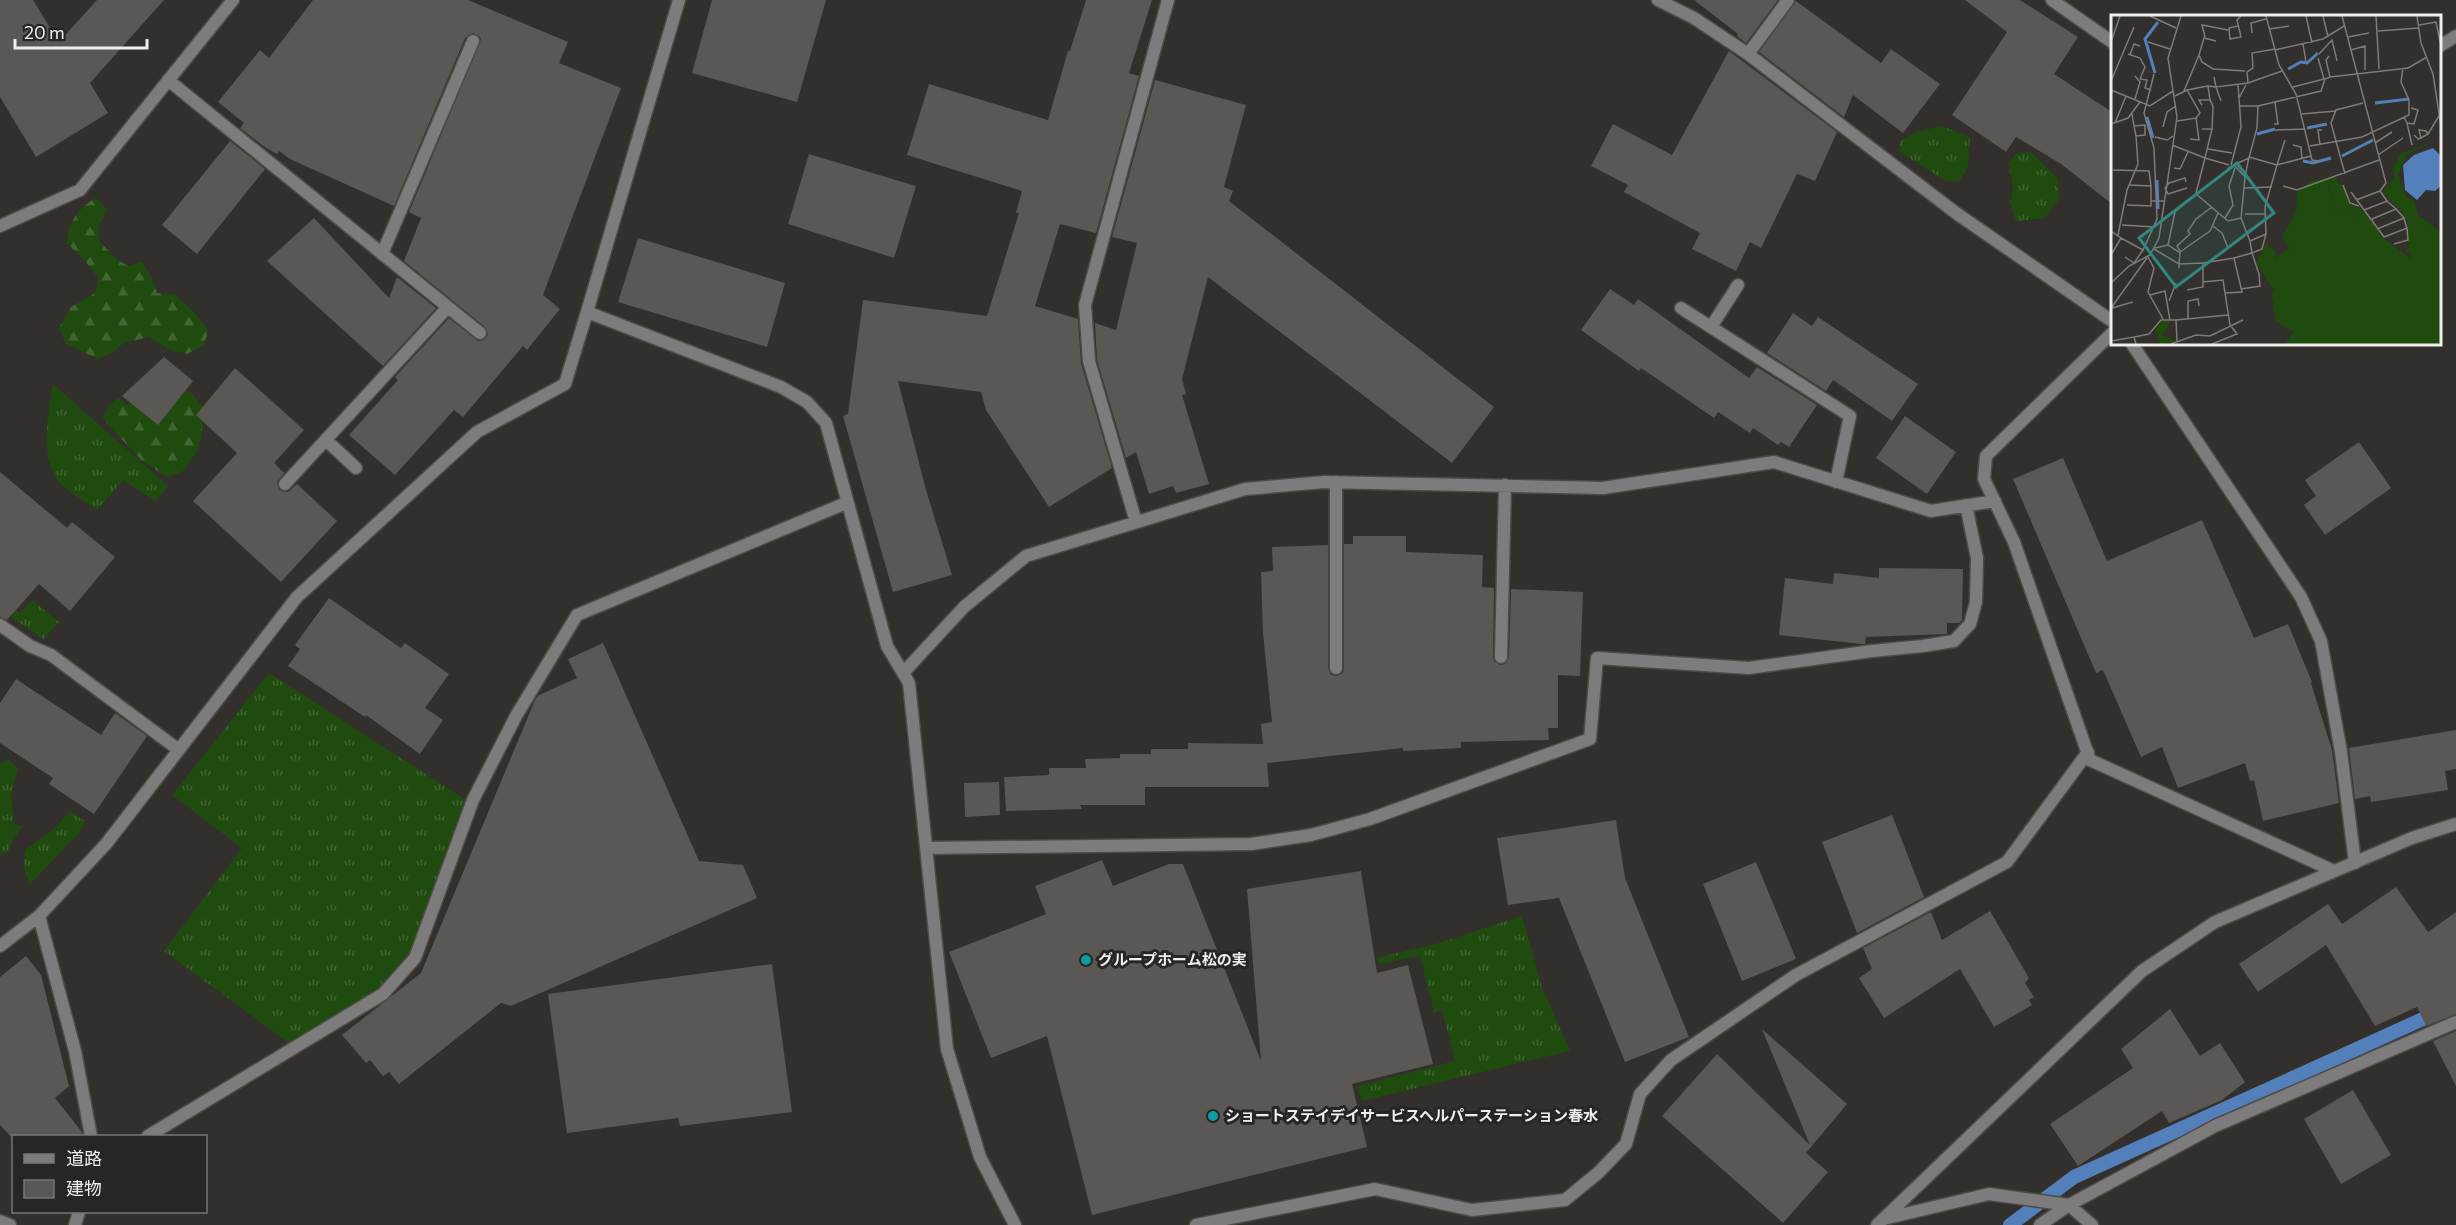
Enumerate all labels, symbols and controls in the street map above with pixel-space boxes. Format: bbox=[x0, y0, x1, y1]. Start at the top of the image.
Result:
scale bar bbox=[15, 12, 147, 50]
inset map bbox=[2111, 15, 2441, 345]
text: 20 m bbox=[24, 21, 65, 43]
place label: グループホーム松の実 bbox=[1098, 950, 1247, 968]
marker: グループホーム松の実 bbox=[1079, 953, 1093, 967]
place label: ショートステイデイサービスヘルパーステーション春水 bbox=[1225, 1106, 1598, 1124]
marker: ショートステイデイサービスヘルパーステーション春水 bbox=[1206, 1109, 1220, 1123]
legend bbox=[12, 1135, 207, 1213]
text: 道路 bbox=[66, 1147, 102, 1169]
text: 建物 bbox=[66, 1177, 102, 1199]

